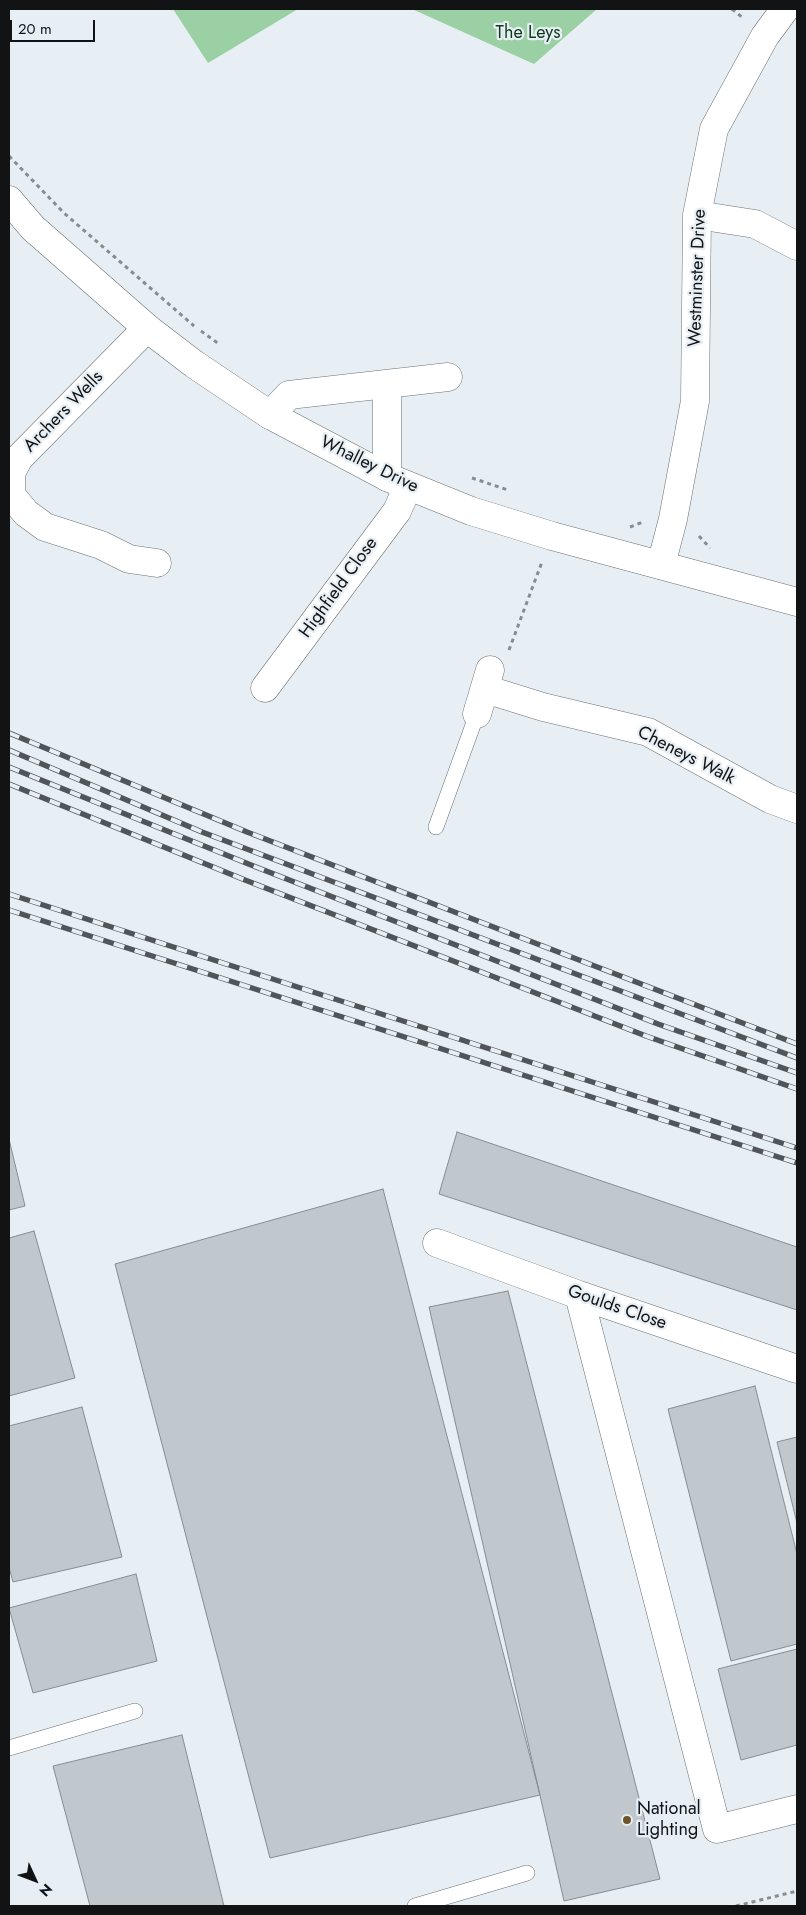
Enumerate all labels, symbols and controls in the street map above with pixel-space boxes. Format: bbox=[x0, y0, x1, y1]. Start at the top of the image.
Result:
scale bar bbox=[12, 10, 98, 42]
text: 20 m bbox=[18, 18, 52, 40]
park label: The Leys bbox=[496, 23, 560, 45]
street label: Westminster Drive bbox=[685, 209, 711, 347]
street label: Archers Wells bbox=[20, 367, 108, 457]
street label: Whalley Drive bbox=[316, 432, 422, 498]
street label: Highfield Close bbox=[295, 534, 383, 642]
street label: Cheneys Walk bbox=[634, 722, 738, 790]
street label: Goulds Close bbox=[565, 1281, 669, 1335]
place label: National Lighting bbox=[637, 1799, 701, 1842]
marker: National Lighting bbox=[621, 1814, 633, 1826]
north arrow bbox=[10, 1855, 60, 1905]
text: N bbox=[35, 1879, 57, 1901]

